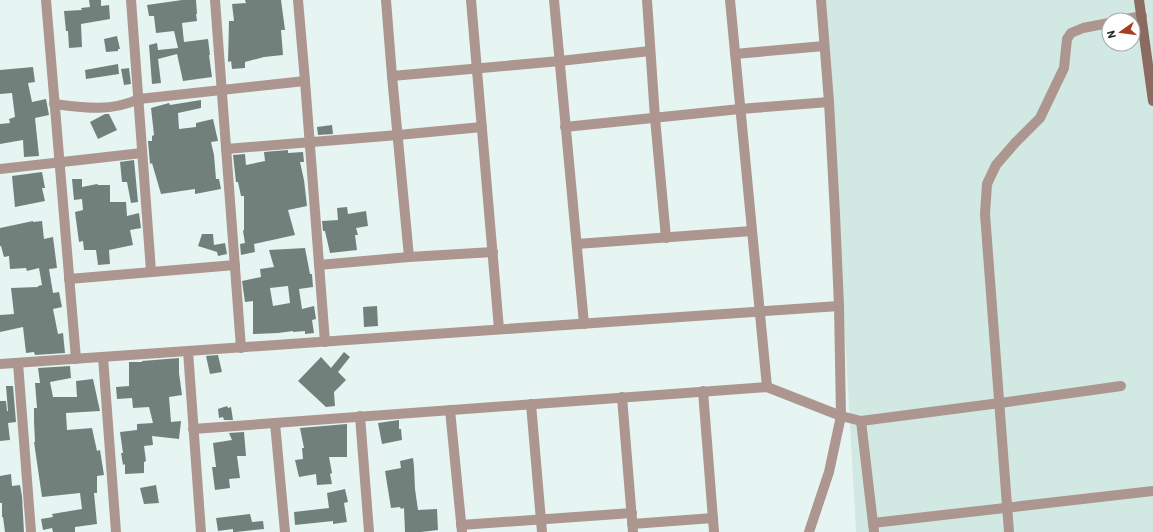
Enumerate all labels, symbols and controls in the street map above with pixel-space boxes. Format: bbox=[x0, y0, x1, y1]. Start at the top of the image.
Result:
north arrow bbox=[1101, 12, 1141, 52]
text: N bbox=[1104, 29, 1118, 40]

